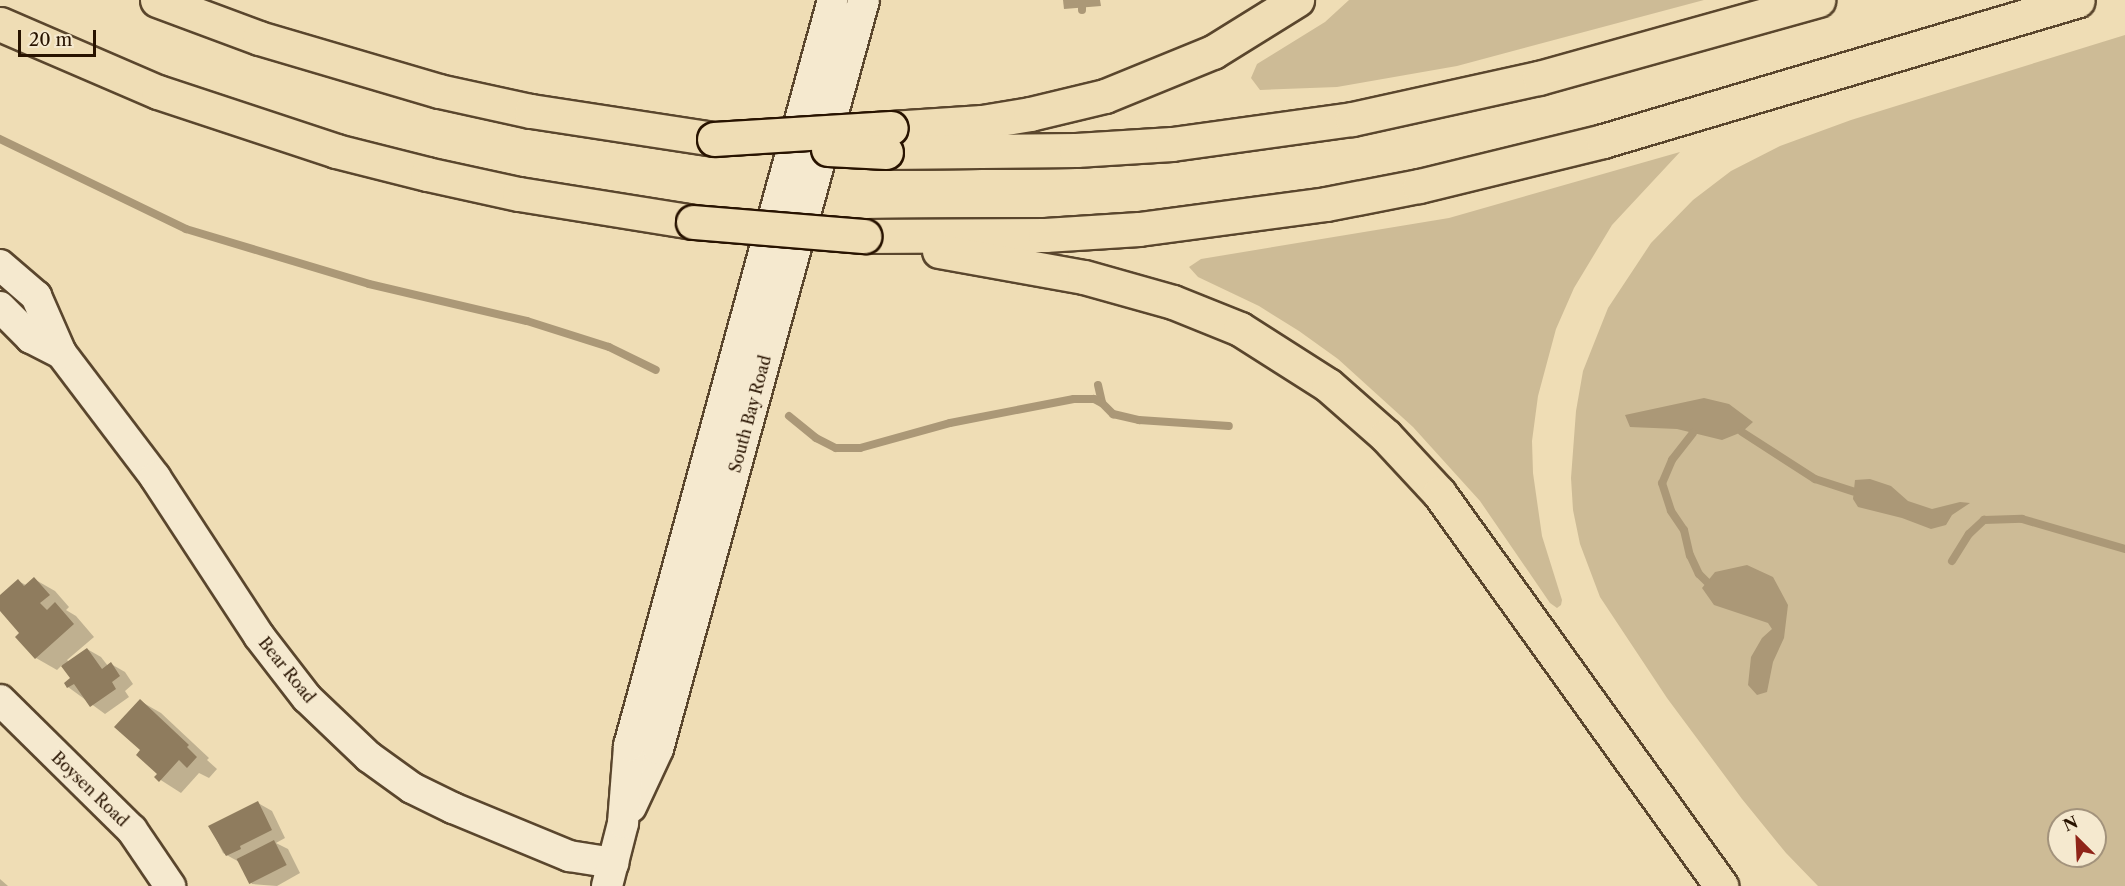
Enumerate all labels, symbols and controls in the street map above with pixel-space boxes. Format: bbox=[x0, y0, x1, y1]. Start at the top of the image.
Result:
scale bar bbox=[21, 18, 99, 56]
text: 20 m bbox=[29, 29, 72, 51]
street label: South Bay Road bbox=[725, 353, 775, 475]
street label: Bear Road bbox=[255, 633, 319, 707]
street label: Boysen Road bbox=[48, 748, 132, 830]
north arrow bbox=[2047, 808, 2107, 868]
text: N bbox=[2060, 811, 2081, 835]

